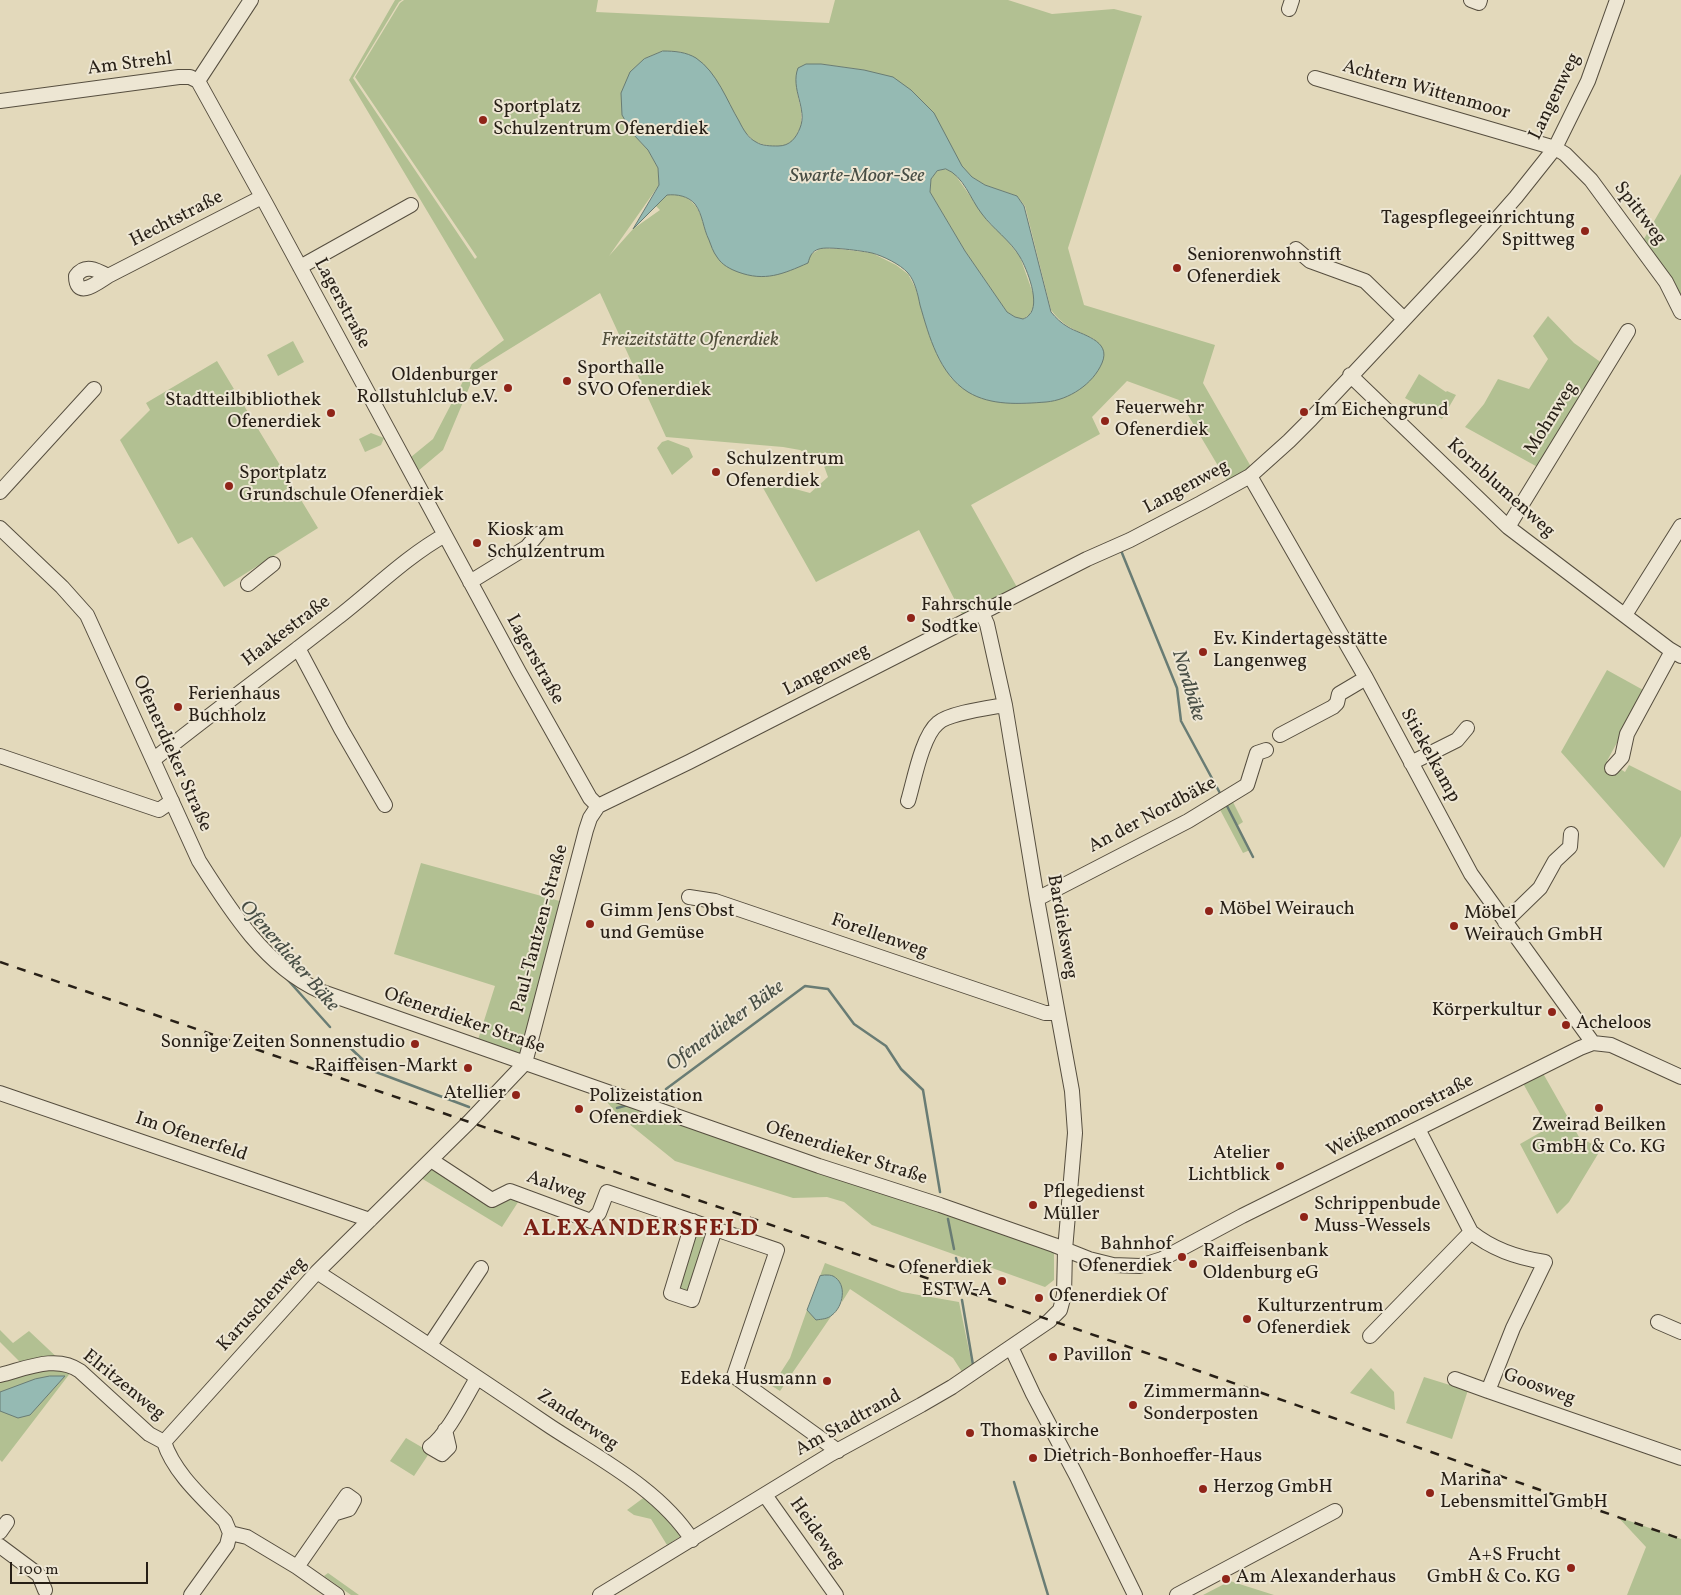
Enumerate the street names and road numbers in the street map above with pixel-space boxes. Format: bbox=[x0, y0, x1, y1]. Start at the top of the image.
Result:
street label: Am Strehl bbox=[86, 48, 174, 82]
street label: Langenweg bbox=[1525, 50, 1587, 144]
street label: Achtern Wittenmoor bbox=[1340, 56, 1512, 126]
street label: Spittweg bbox=[1608, 178, 1670, 250]
street label: Hechtstraße bbox=[126, 187, 228, 253]
street label: Lagerstraße bbox=[308, 255, 374, 353]
street label: Mohnweg bbox=[1521, 378, 1583, 460]
street label: Kornblumenweg bbox=[1441, 434, 1559, 544]
street label: Langenweg bbox=[1140, 456, 1234, 520]
street label: Haakestraße bbox=[238, 591, 336, 673]
street label: Lagerstraße bbox=[500, 611, 568, 709]
street label: Langenweg bbox=[780, 640, 874, 702]
street label: Ofenerdieker Straße bbox=[126, 672, 216, 836]
street label: Stiekelkamp bbox=[1394, 705, 1464, 807]
street label: An der Nordbäke bbox=[1085, 773, 1221, 859]
street label: Paul-Tantzen-Straße bbox=[508, 842, 574, 1016]
street label: Bardieksweg bbox=[1041, 873, 1081, 981]
street label: Forellenweg bbox=[828, 910, 930, 964]
street label: Ofenerdieker Straße bbox=[380, 984, 548, 1060]
street label: Weißenmoorstraße bbox=[1324, 1070, 1478, 1164]
street label: Im Ofenerfeld bbox=[132, 1108, 250, 1168]
street label: Ofenerdieker Straße bbox=[762, 1117, 930, 1191]
street label: Aalweg bbox=[523, 1167, 589, 1209]
street label: Karuschenweg bbox=[213, 1253, 313, 1357]
street label: Elritzenweg bbox=[77, 1346, 169, 1426]
street label: Goosweg bbox=[1500, 1364, 1578, 1412]
street label: Zanderweg bbox=[532, 1385, 622, 1457]
street label: Am Stadtrand bbox=[792, 1386, 906, 1462]
street label: Heideweg bbox=[783, 1494, 849, 1574]

